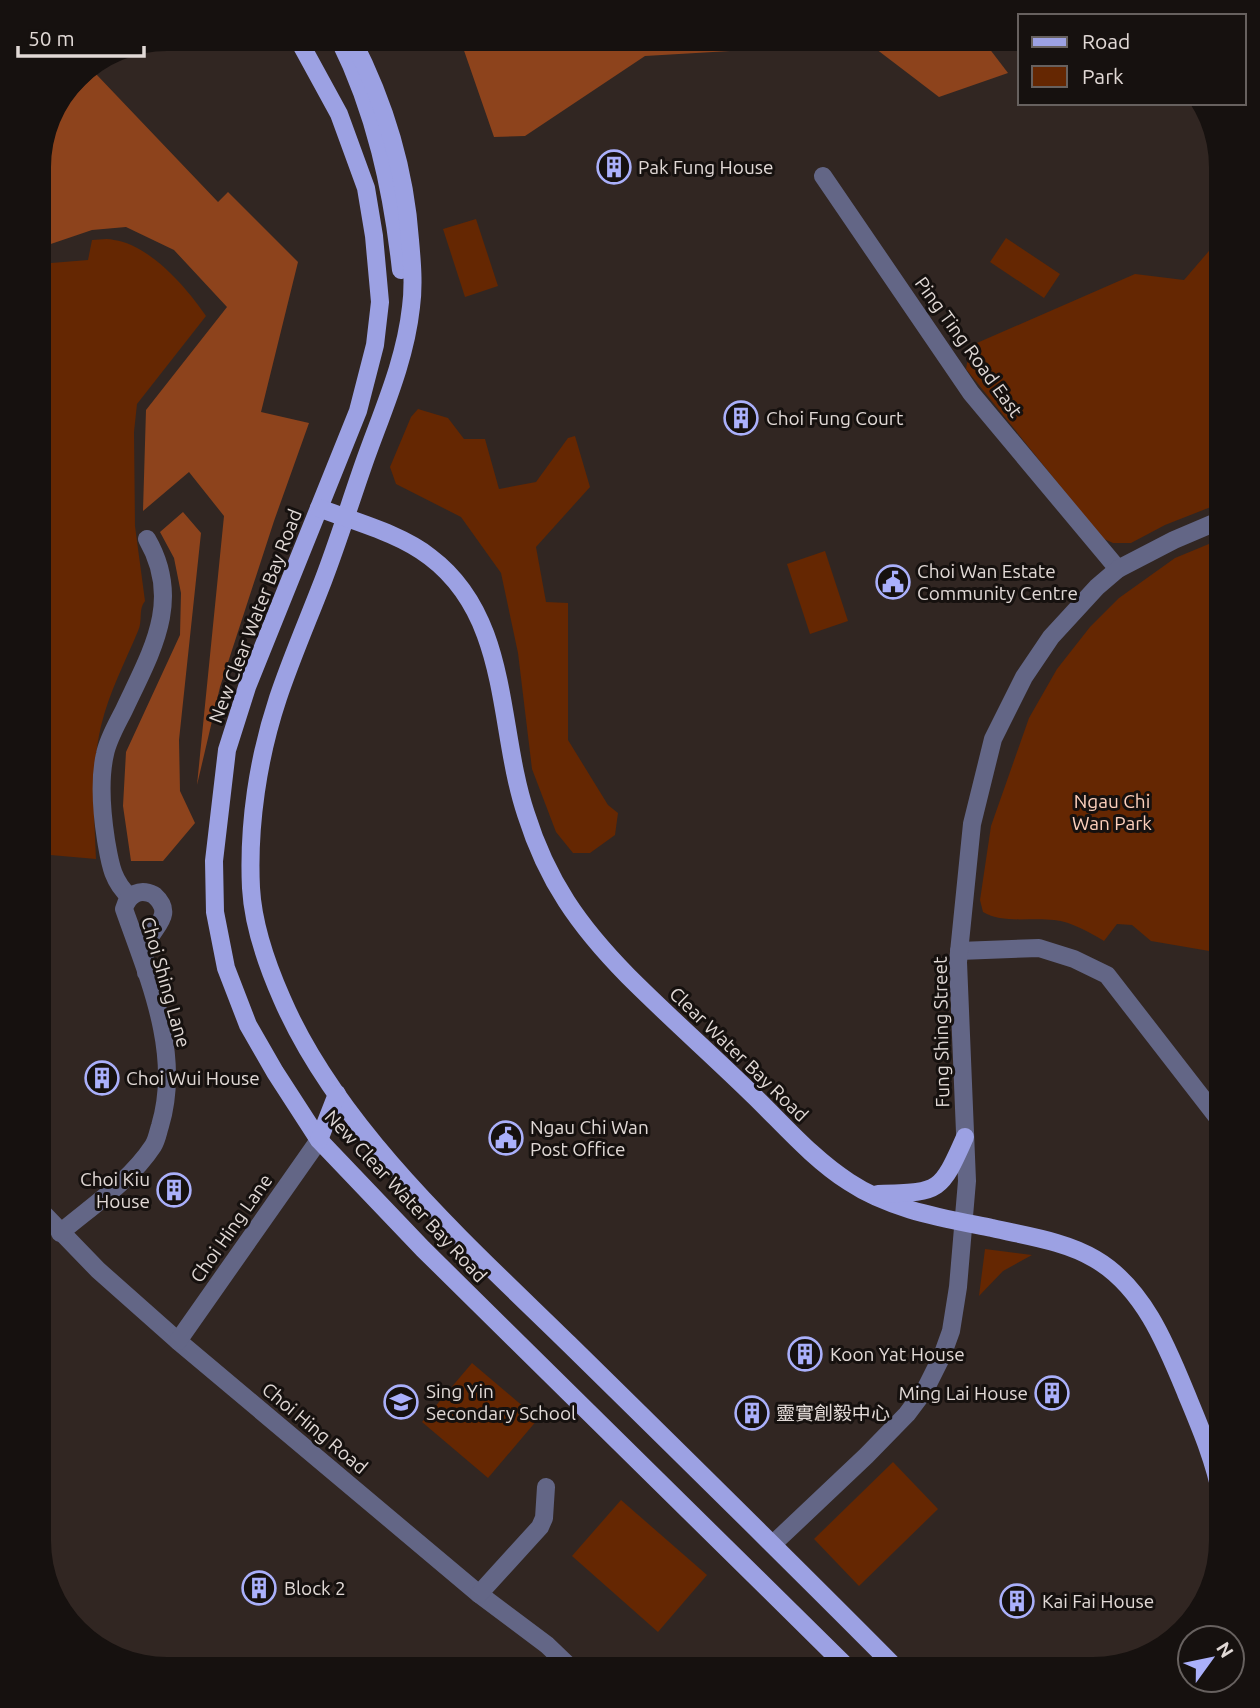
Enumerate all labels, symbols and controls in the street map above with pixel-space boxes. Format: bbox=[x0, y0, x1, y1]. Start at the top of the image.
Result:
scale bar bbox=[18, 14, 144, 58]
legend bbox=[1018, 14, 1246, 105]
text: 50 m bbox=[28, 26, 75, 50]
text: Road bbox=[1082, 29, 1130, 53]
text: Park bbox=[1082, 64, 1124, 88]
building icon: Pak Fung House bbox=[595, 148, 633, 186]
place label: Pak Fung House bbox=[638, 156, 774, 178]
street label: Ping Ting Road East bbox=[911, 273, 1028, 422]
building icon: Choi Fung Court bbox=[722, 399, 760, 437]
place label: Choi Fung Court bbox=[766, 407, 904, 429]
street label: New Clear Water Bay Road bbox=[204, 506, 306, 726]
place label: Choi Wan Estate Community Centre bbox=[917, 560, 1078, 604]
public building icon: Choi Wan Estate Community Centre bbox=[874, 563, 912, 601]
park label: Ngau Chi Wan Park bbox=[1072, 790, 1152, 834]
street label: Choi Shing Lane bbox=[137, 914, 195, 1050]
street label: Fung Shing Street bbox=[929, 956, 953, 1108]
street label: Clear Water Bay Road bbox=[665, 982, 813, 1126]
building icon: Choi Wui House bbox=[83, 1059, 121, 1097]
place label: Choi Wui House bbox=[126, 1067, 260, 1089]
street label: New Clear Water Bay Road bbox=[321, 1105, 491, 1287]
place label: Ngau Chi Wan Post Office bbox=[530, 1116, 649, 1160]
public building icon: Ngau Chi Wan Post Office bbox=[487, 1119, 525, 1157]
place label: Choi Kiu House bbox=[80, 1168, 150, 1212]
street label: Choi Hing Lane bbox=[185, 1170, 277, 1286]
building icon: Choi Kiu House bbox=[155, 1171, 193, 1209]
building icon: Koon Yat House bbox=[786, 1335, 824, 1373]
place label: Koon Yat House bbox=[830, 1343, 965, 1365]
building icon: Ming Lai House bbox=[1033, 1374, 1071, 1412]
street label: Choi Hing Road bbox=[258, 1378, 372, 1478]
place label: Sing Yin Secondary School bbox=[426, 1380, 576, 1424]
place label: Ming Lai House bbox=[898, 1382, 1028, 1404]
school or university icon: Sing Yin Secondary School bbox=[382, 1383, 420, 1421]
building icon: 靈實創毅中心 bbox=[733, 1394, 771, 1432]
place label: 靈實創毅中心 bbox=[776, 1402, 890, 1424]
building icon: Block 2 bbox=[240, 1569, 278, 1607]
place label: Block 2 bbox=[284, 1577, 346, 1599]
building icon: Kai Fai House bbox=[998, 1582, 1036, 1620]
place label: Kai Fai House bbox=[1042, 1590, 1154, 1612]
north arrow bbox=[1176, 1624, 1246, 1694]
text: N bbox=[1212, 1638, 1238, 1662]

